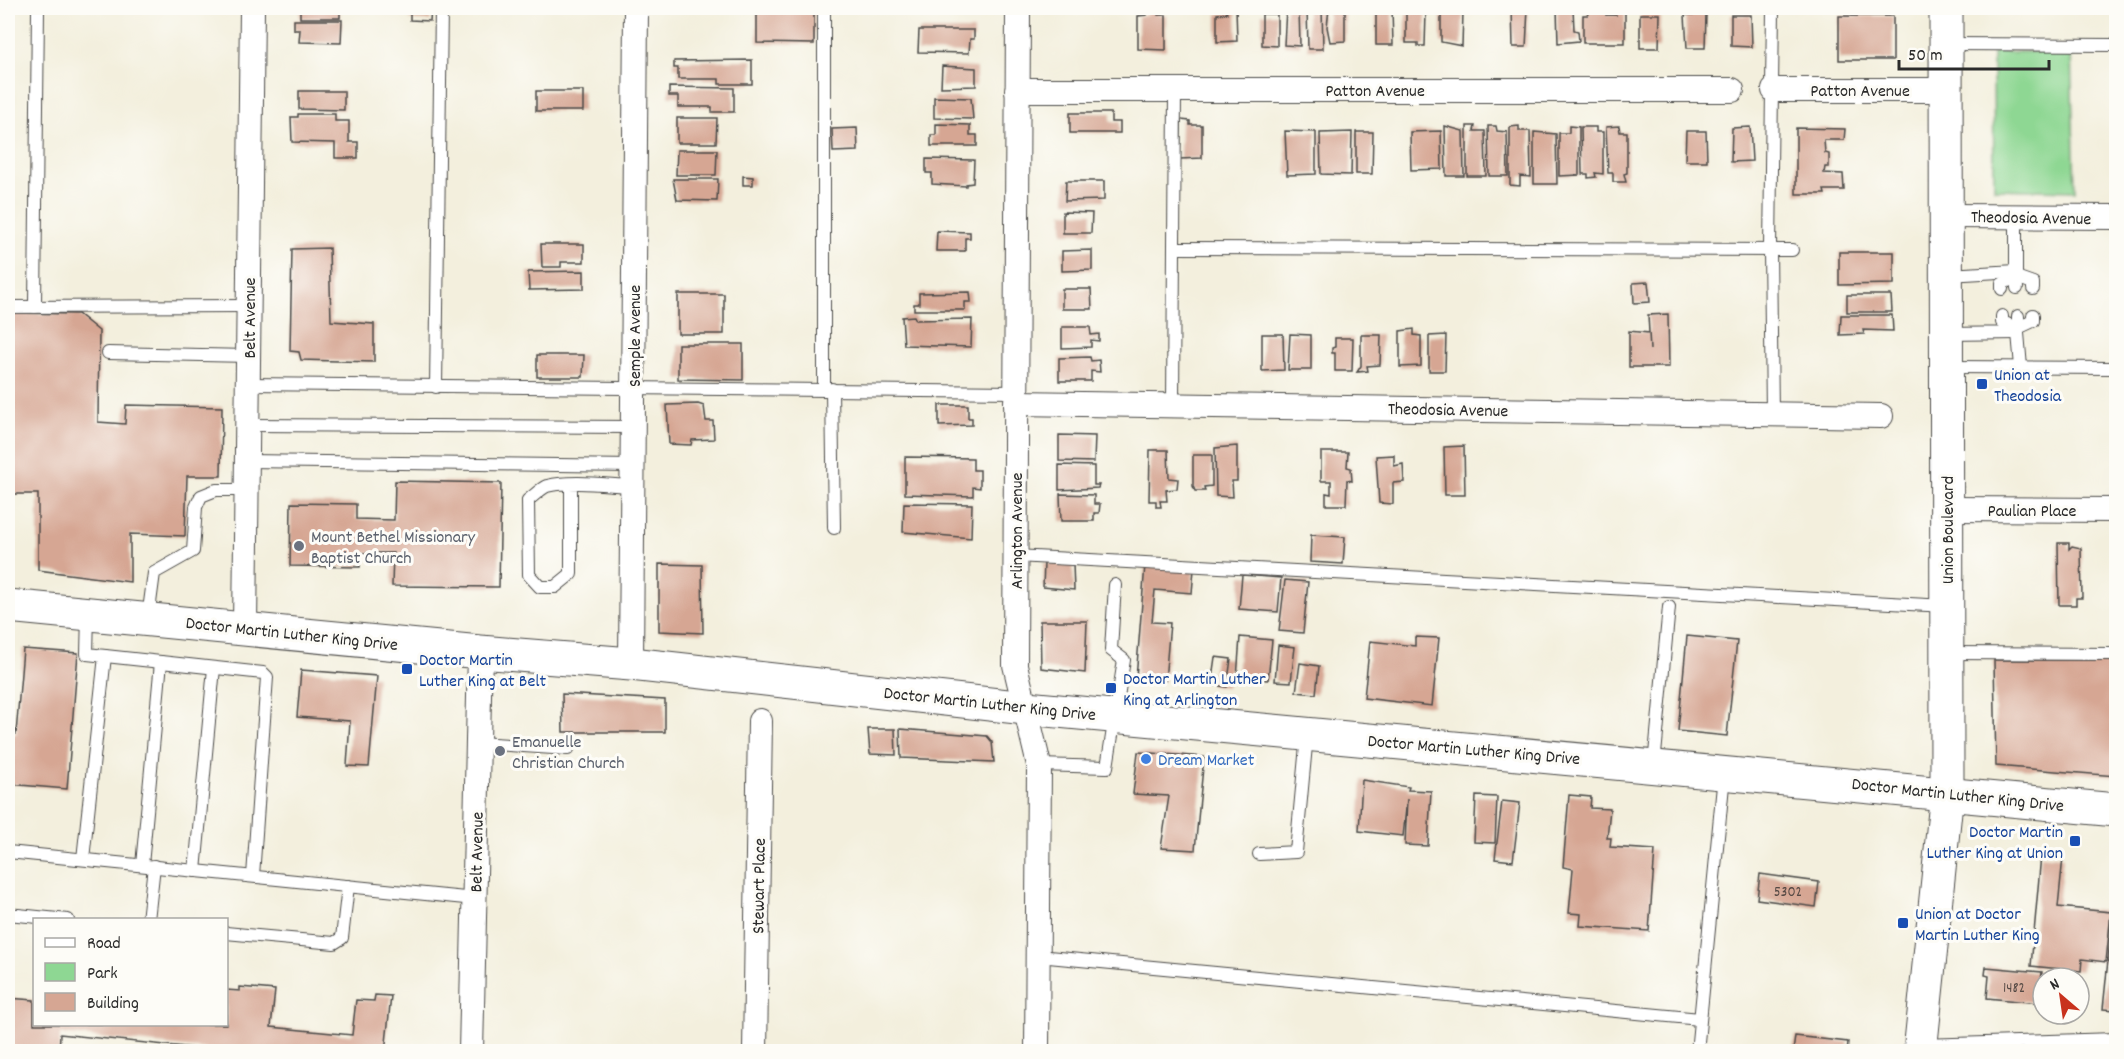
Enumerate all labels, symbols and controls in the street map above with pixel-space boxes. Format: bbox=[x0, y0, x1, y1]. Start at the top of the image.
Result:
scale bar bbox=[1899, 33, 2049, 71]
text: 50 m bbox=[1908, 44, 1943, 69]
street label: Patton Avenue bbox=[1325, 80, 1425, 105]
street label: Patton Avenue bbox=[1810, 80, 1910, 105]
street label: Theodosia Avenue bbox=[1970, 206, 2091, 233]
street label: Belt Avenue bbox=[239, 278, 264, 358]
street label: Semple Avenue bbox=[624, 285, 649, 387]
place label: Union at Theodosia bbox=[1994, 364, 2062, 410]
marker: Union at Theodosia bbox=[1975, 377, 1989, 391]
street label: Theodosia Avenue bbox=[1387, 398, 1508, 425]
street label: Arlington Avenue bbox=[1006, 473, 1031, 589]
street label: Union Boulevard bbox=[1937, 476, 1962, 584]
street label: Paulian Place bbox=[1988, 500, 2077, 525]
place label: Mount Bethel Missionary Baptist Church bbox=[311, 526, 476, 572]
marker: Mount Bethel Missionary Baptist Church bbox=[292, 539, 306, 553]
street label: Doctor Martin Luther King Drive bbox=[184, 612, 399, 659]
place label: Doctor Martin Luther King at Belt bbox=[419, 649, 547, 695]
marker: Doctor Martin Luther King at Belt bbox=[400, 662, 414, 676]
place label: Doctor Martin Luther King at Arlington bbox=[1123, 668, 1266, 714]
marker: Doctor Martin Luther King at Arlington bbox=[1104, 681, 1118, 695]
street label: Doctor Martin Luther King Drive bbox=[882, 682, 1097, 729]
street label: Doctor Martin Luther King Drive bbox=[1366, 730, 1581, 773]
place label: Emanuelle Christian Church bbox=[512, 731, 625, 777]
marker: Emanuelle Christian Church bbox=[493, 744, 507, 758]
place label: Dream Market bbox=[1158, 749, 1255, 774]
marker: Dream Market bbox=[1139, 752, 1153, 766]
street label: Doctor Martin Luther King Drive bbox=[1850, 773, 2065, 820]
street label: Belt Avenue bbox=[465, 811, 492, 893]
place label: Doctor Martin Luther King at Union bbox=[1927, 821, 2063, 867]
marker: Doctor Martin Luther King at Union bbox=[2068, 834, 2082, 848]
street label: Stewart Place bbox=[747, 838, 774, 934]
house number: 5302 bbox=[1774, 882, 1802, 904]
place label: Union at Doctor Martin Luther King bbox=[1915, 903, 2040, 949]
marker: Union at Doctor Martin Luther King bbox=[1896, 916, 1910, 930]
legend bbox=[33, 918, 228, 1026]
text: Road bbox=[87, 932, 121, 957]
text: Park bbox=[87, 962, 118, 987]
north arrow bbox=[2031, 966, 2091, 1026]
text: N bbox=[2046, 973, 2064, 997]
house number: 1482 bbox=[2003, 978, 2025, 1000]
text: Building bbox=[87, 992, 139, 1017]

